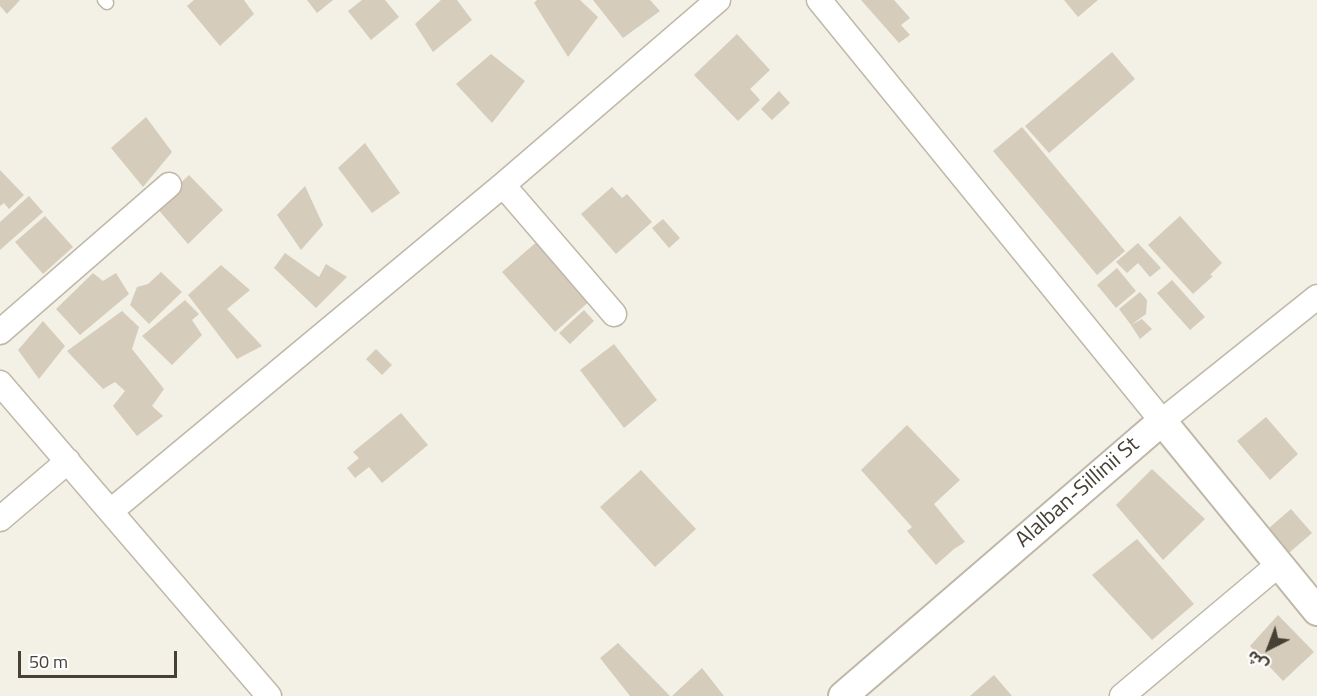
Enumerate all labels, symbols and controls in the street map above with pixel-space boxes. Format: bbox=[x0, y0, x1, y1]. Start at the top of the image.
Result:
street label: Alalban-Sillinii St bbox=[1011, 432, 1145, 554]
north arrow bbox=[1239, 618, 1299, 678]
scale bar bbox=[21, 639, 180, 677]
text: ش bbox=[1241, 645, 1273, 678]
text: 50 m bbox=[29, 648, 68, 675]

